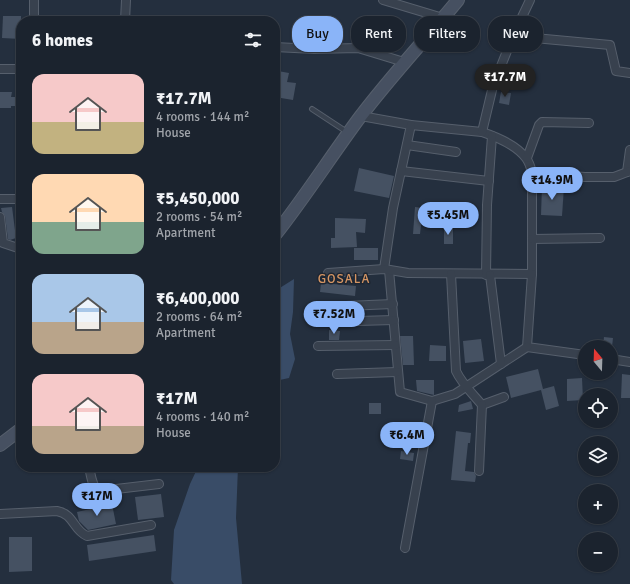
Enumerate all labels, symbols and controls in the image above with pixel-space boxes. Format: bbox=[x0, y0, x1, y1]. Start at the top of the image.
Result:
chip: Buy bbox=[292, 16, 343, 52]
chip: Rent bbox=[351, 16, 406, 52]
chip: Filters bbox=[414, 16, 480, 52]
chip: New bbox=[488, 16, 543, 52]
icon: filters bbox=[242, 29, 264, 51]
text: 6 homes bbox=[32, 30, 93, 51]
pin: ₹17.7M bbox=[472, 64, 538, 98]
text: ₹17.7M bbox=[484, 69, 526, 85]
text: ₹17.7M bbox=[156, 88, 212, 109]
icon: home bbox=[64, 90, 112, 138]
text: 4 rooms · 144 m² bbox=[156, 109, 249, 125]
text: House bbox=[156, 125, 191, 141]
pin: ₹14.9M bbox=[519, 167, 585, 201]
text: ₹14.9M bbox=[531, 172, 573, 188]
text: ₹5,450,000 bbox=[156, 188, 239, 209]
icon: home bbox=[64, 190, 112, 238]
pin: ₹5.45M bbox=[415, 202, 481, 236]
text: ₹5.45M bbox=[427, 207, 469, 223]
text: 2 rooms · 54 m² bbox=[156, 209, 242, 225]
text: Apartment bbox=[156, 225, 216, 241]
district label: GOSALA bbox=[318, 271, 370, 287]
text: ₹6,400,000 bbox=[156, 288, 239, 309]
icon: home bbox=[64, 290, 112, 338]
pin: ₹7.52M bbox=[301, 301, 367, 335]
text: ₹7.52M bbox=[313, 306, 355, 322]
text: 2 rooms · 64 m² bbox=[156, 309, 242, 325]
text: Apartment bbox=[156, 325, 216, 341]
north arrow bbox=[578, 340, 618, 380]
map controls bbox=[578, 340, 618, 572]
text: ₹17M bbox=[156, 388, 198, 409]
button: locate bbox=[578, 388, 618, 428]
icon: home bbox=[64, 390, 112, 438]
text: 4 rooms · 140 m² bbox=[156, 409, 249, 425]
pin: ₹6.4M bbox=[379, 422, 435, 456]
text: House bbox=[156, 425, 191, 441]
text: ₹6.4M bbox=[389, 427, 425, 443]
button: layers bbox=[578, 436, 618, 476]
pin: ₹17M bbox=[73, 483, 121, 517]
button: + bbox=[578, 484, 618, 524]
text: ₹17M bbox=[81, 488, 113, 504]
button: − bbox=[578, 532, 618, 572]

